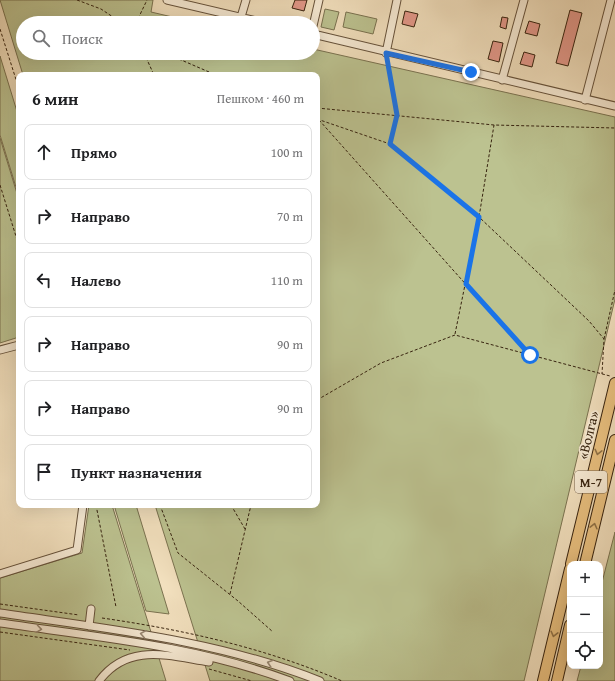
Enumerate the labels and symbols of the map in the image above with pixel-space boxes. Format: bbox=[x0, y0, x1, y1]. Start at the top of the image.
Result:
route end bbox=[462, 63, 480, 81]
route start bbox=[521, 346, 539, 364]
street label: «Волга» bbox=[572, 409, 604, 461]
one-way arrow bbox=[595, 449, 603, 455]
road number: М-7 bbox=[575, 471, 607, 493]
one-way arrow bbox=[589, 523, 598, 530]
one-way arrow bbox=[36, 624, 42, 633]
one-way arrow bbox=[140, 630, 146, 638]
one-way arrow bbox=[551, 631, 559, 638]
one-way arrow bbox=[266, 660, 273, 668]

